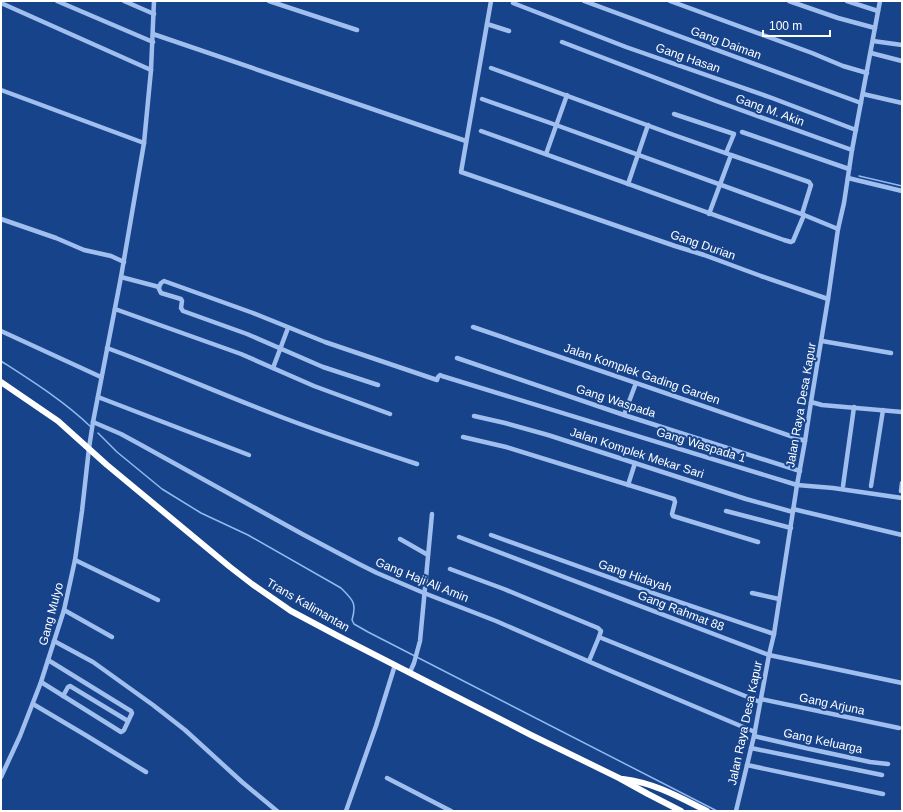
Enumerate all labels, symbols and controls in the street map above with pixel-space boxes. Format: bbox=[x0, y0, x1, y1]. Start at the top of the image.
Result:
scale bar bbox=[763, 12, 830, 38]
text: 100 m bbox=[769, 19, 802, 33]
street label: Gang Daiman bbox=[689, 24, 763, 62]
street label: Gang Hasan bbox=[654, 40, 722, 76]
street label: Gang M. Akin bbox=[734, 91, 806, 129]
street label: Gang Durian bbox=[669, 227, 737, 263]
street label: Jalan Komplek Gading Garden bbox=[562, 341, 722, 407]
street label: Jalan Raya Desa Kapur bbox=[783, 341, 819, 469]
street label: Gang Waspada bbox=[574, 382, 658, 421]
street label: Jalan Komplek Mekar Sari bbox=[568, 425, 706, 481]
street label: Gang Waspada 1 bbox=[655, 425, 748, 465]
street label: Gang Haji Ali Amin bbox=[373, 555, 471, 605]
street label: Gang Hidayah bbox=[596, 557, 674, 595]
street label: Trans Kalimantan bbox=[264, 576, 352, 634]
street label: Gang Mulyo bbox=[36, 581, 66, 647]
street label: Gang Rahmat 88 bbox=[636, 588, 726, 634]
street label: Jalan Raya Desa Kapur bbox=[725, 660, 765, 786]
street label: Gang Arjuna bbox=[798, 690, 866, 718]
street label: Gang Keluarga bbox=[782, 726, 864, 756]

